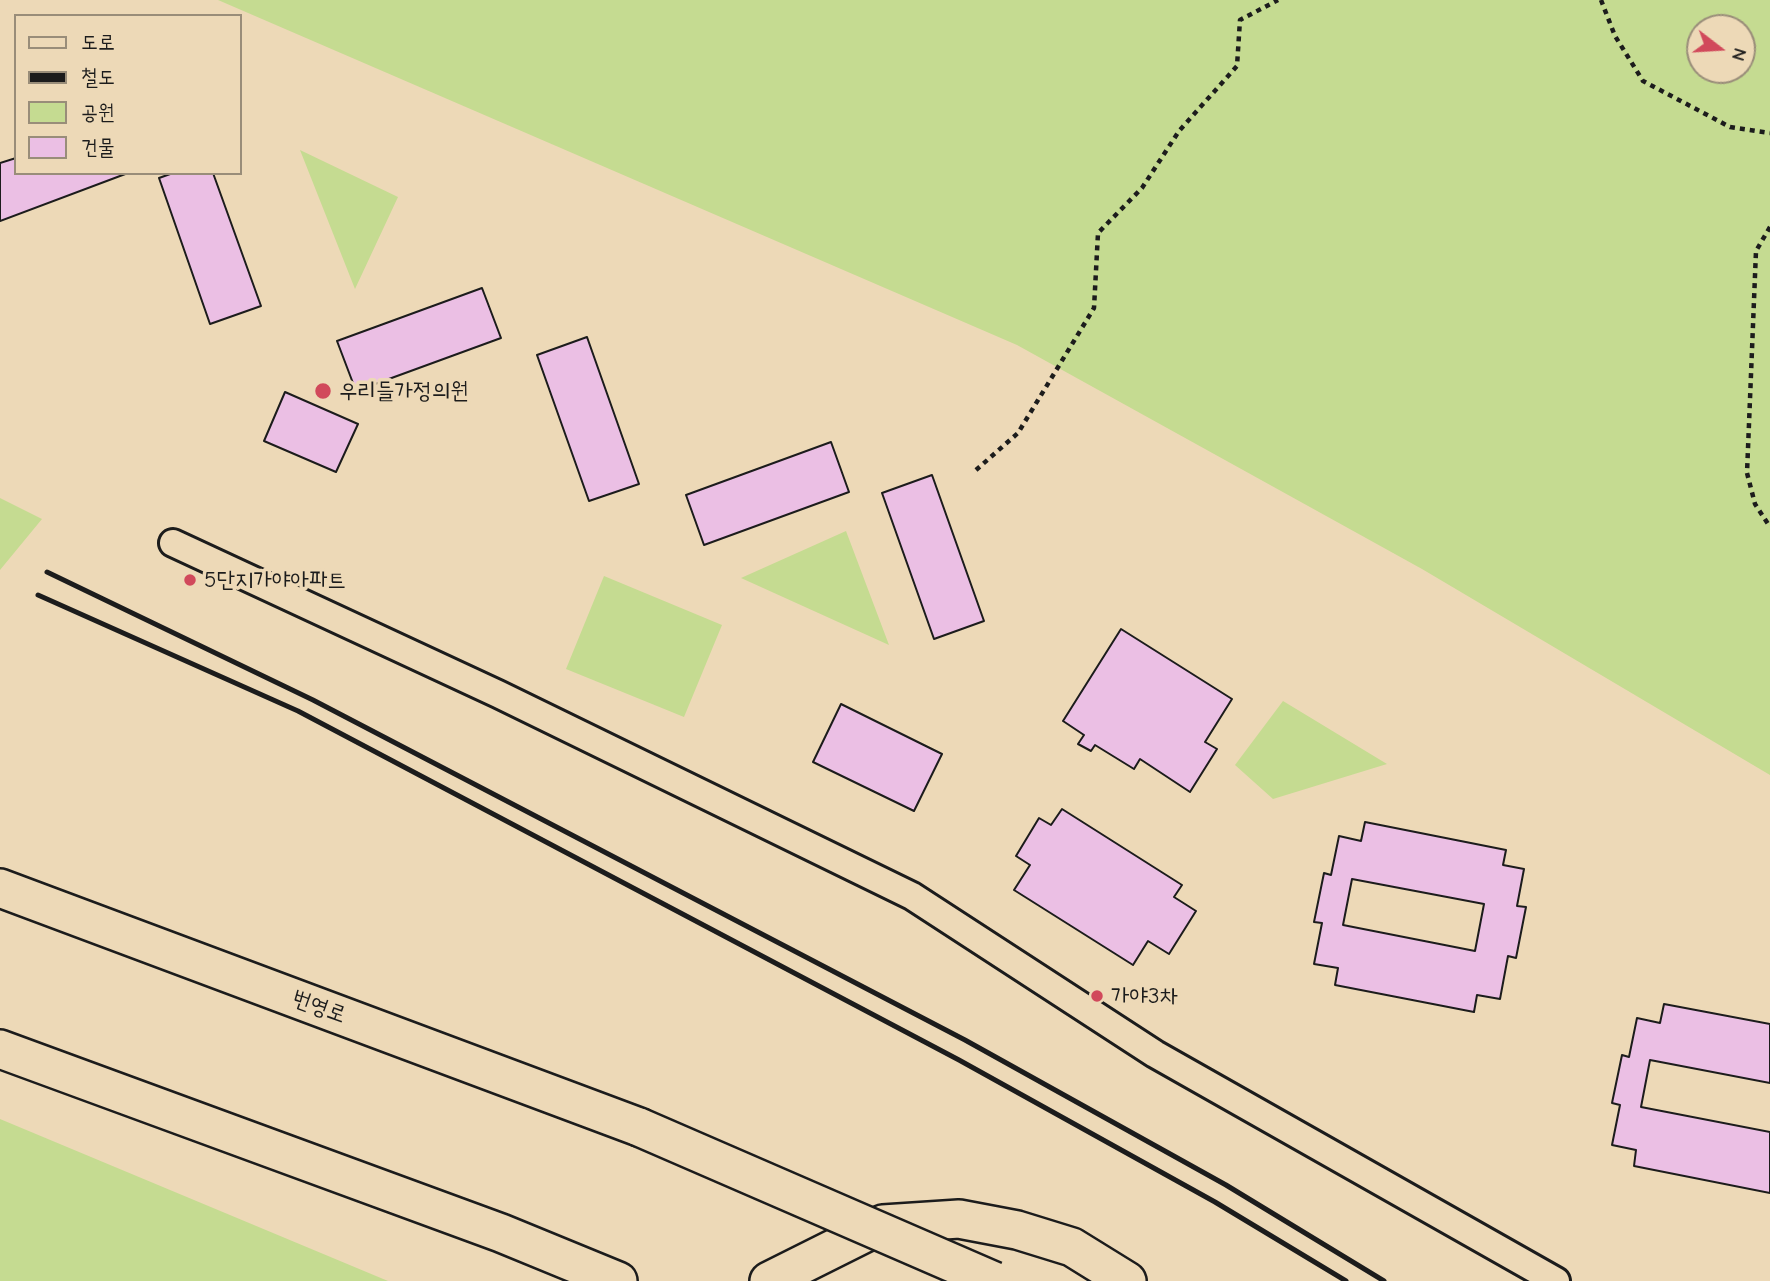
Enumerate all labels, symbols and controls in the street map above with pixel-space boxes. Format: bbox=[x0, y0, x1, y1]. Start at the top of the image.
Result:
legend bbox=[14, 14, 242, 175]
north arrow bbox=[1686, 14, 1756, 84]
text: 도로 bbox=[81, 30, 115, 54]
text: N bbox=[1727, 45, 1752, 64]
text: 철도 bbox=[81, 65, 115, 89]
text: 공원 bbox=[81, 100, 115, 124]
text: 건물 bbox=[81, 135, 115, 159]
place label: 우리들가정의원 bbox=[339, 377, 469, 405]
marker: 우리들가정의원 bbox=[313, 381, 333, 401]
place label: 5단지가야아파트 bbox=[204, 566, 346, 594]
marker: 5단지가야아파트 bbox=[182, 572, 198, 588]
place label: 가야3차 bbox=[1111, 982, 1178, 1010]
street label: 번영로 bbox=[288, 985, 350, 1029]
marker: 가야3차 bbox=[1089, 988, 1105, 1004]

